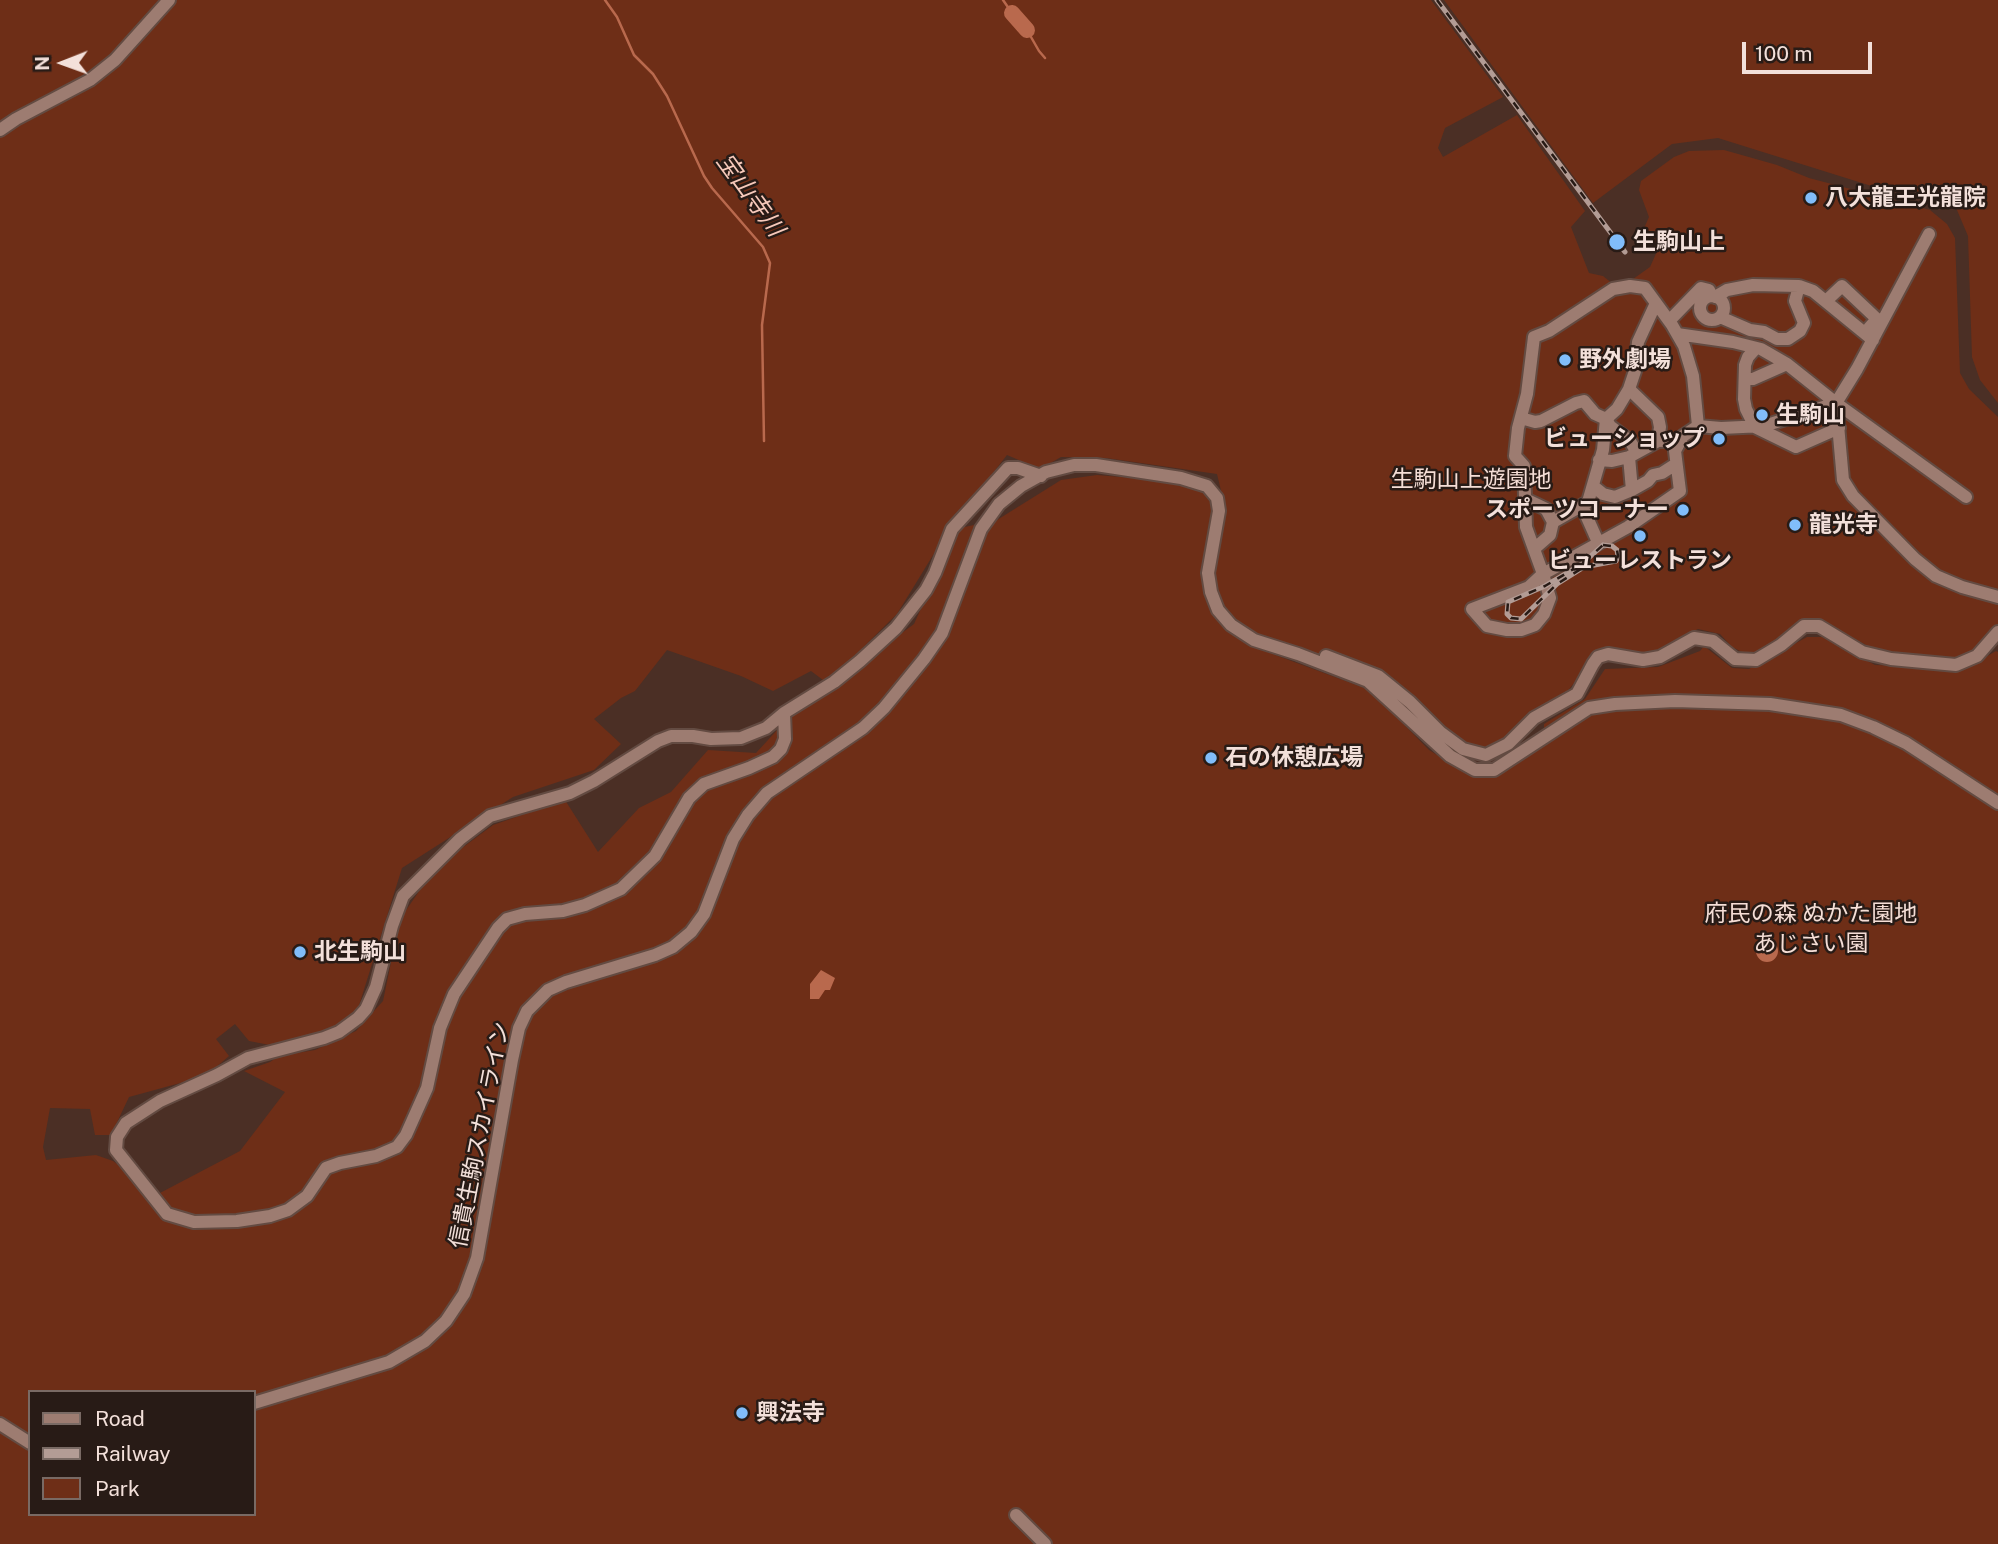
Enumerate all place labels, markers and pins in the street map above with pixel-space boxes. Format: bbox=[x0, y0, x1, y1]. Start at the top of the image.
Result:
place label: 八大龍王光龍院 bbox=[1825, 184, 1986, 212]
marker: 八大龍王光龍院 bbox=[1803, 190, 1819, 206]
place label: 生駒山上 bbox=[1633, 228, 1725, 256]
marker: 生駒山上 bbox=[1607, 232, 1627, 252]
place label: 野外劇場 bbox=[1579, 346, 1671, 374]
marker: 野外劇場 bbox=[1557, 352, 1573, 368]
place label: 生駒山 bbox=[1776, 401, 1845, 429]
marker: 生駒山 bbox=[1754, 407, 1770, 423]
place label: ビューショップ bbox=[1544, 425, 1705, 453]
marker: ビューショップ bbox=[1711, 431, 1727, 447]
place label: スポーツコーナー bbox=[1485, 496, 1669, 524]
marker: スポーツコーナー bbox=[1675, 502, 1691, 518]
place label: 龍光寺 bbox=[1809, 511, 1878, 539]
marker: 龍光寺 bbox=[1787, 517, 1803, 533]
marker: ビューレストラン bbox=[1632, 528, 1648, 544]
place label: ビューレストラン bbox=[1548, 547, 1732, 575]
place label: 石の休憩広場 bbox=[1225, 744, 1363, 772]
marker: 石の休憩広場 bbox=[1203, 750, 1219, 766]
place label: 北生駒山 bbox=[314, 938, 406, 966]
marker: 北生駒山 bbox=[292, 944, 308, 960]
place label: 興法寺 bbox=[756, 1399, 825, 1427]
marker: 興法寺 bbox=[734, 1405, 750, 1421]

